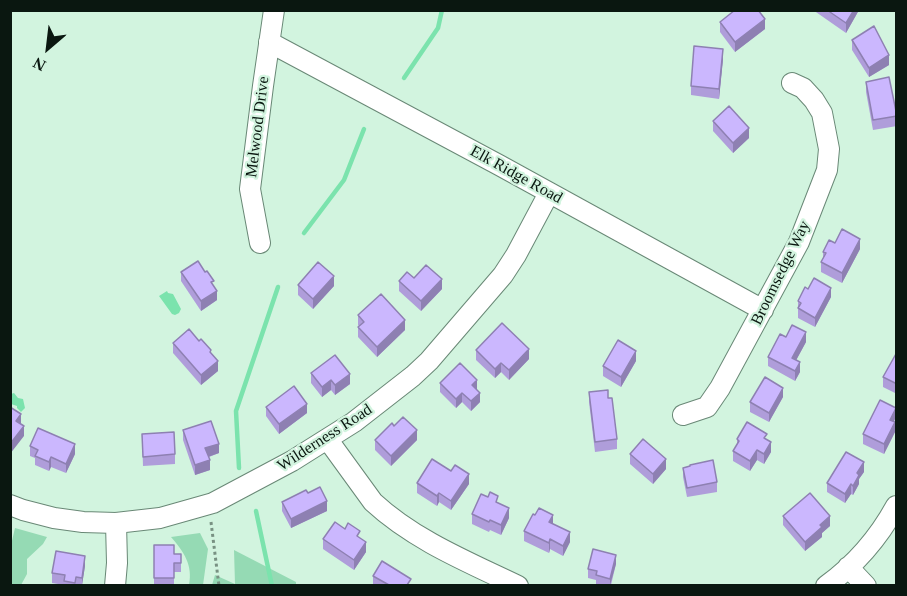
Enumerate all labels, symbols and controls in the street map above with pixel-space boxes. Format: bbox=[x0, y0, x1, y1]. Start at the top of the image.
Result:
north arrow bbox=[18, 18, 78, 78]
text: N bbox=[30, 54, 48, 75]
street label: Melwood Drive bbox=[242, 75, 274, 179]
street label: Elk Ridge Road bbox=[467, 142, 565, 208]
street label: Broomsedge Way bbox=[747, 218, 815, 328]
street label: Wilderness Road bbox=[274, 400, 376, 476]

